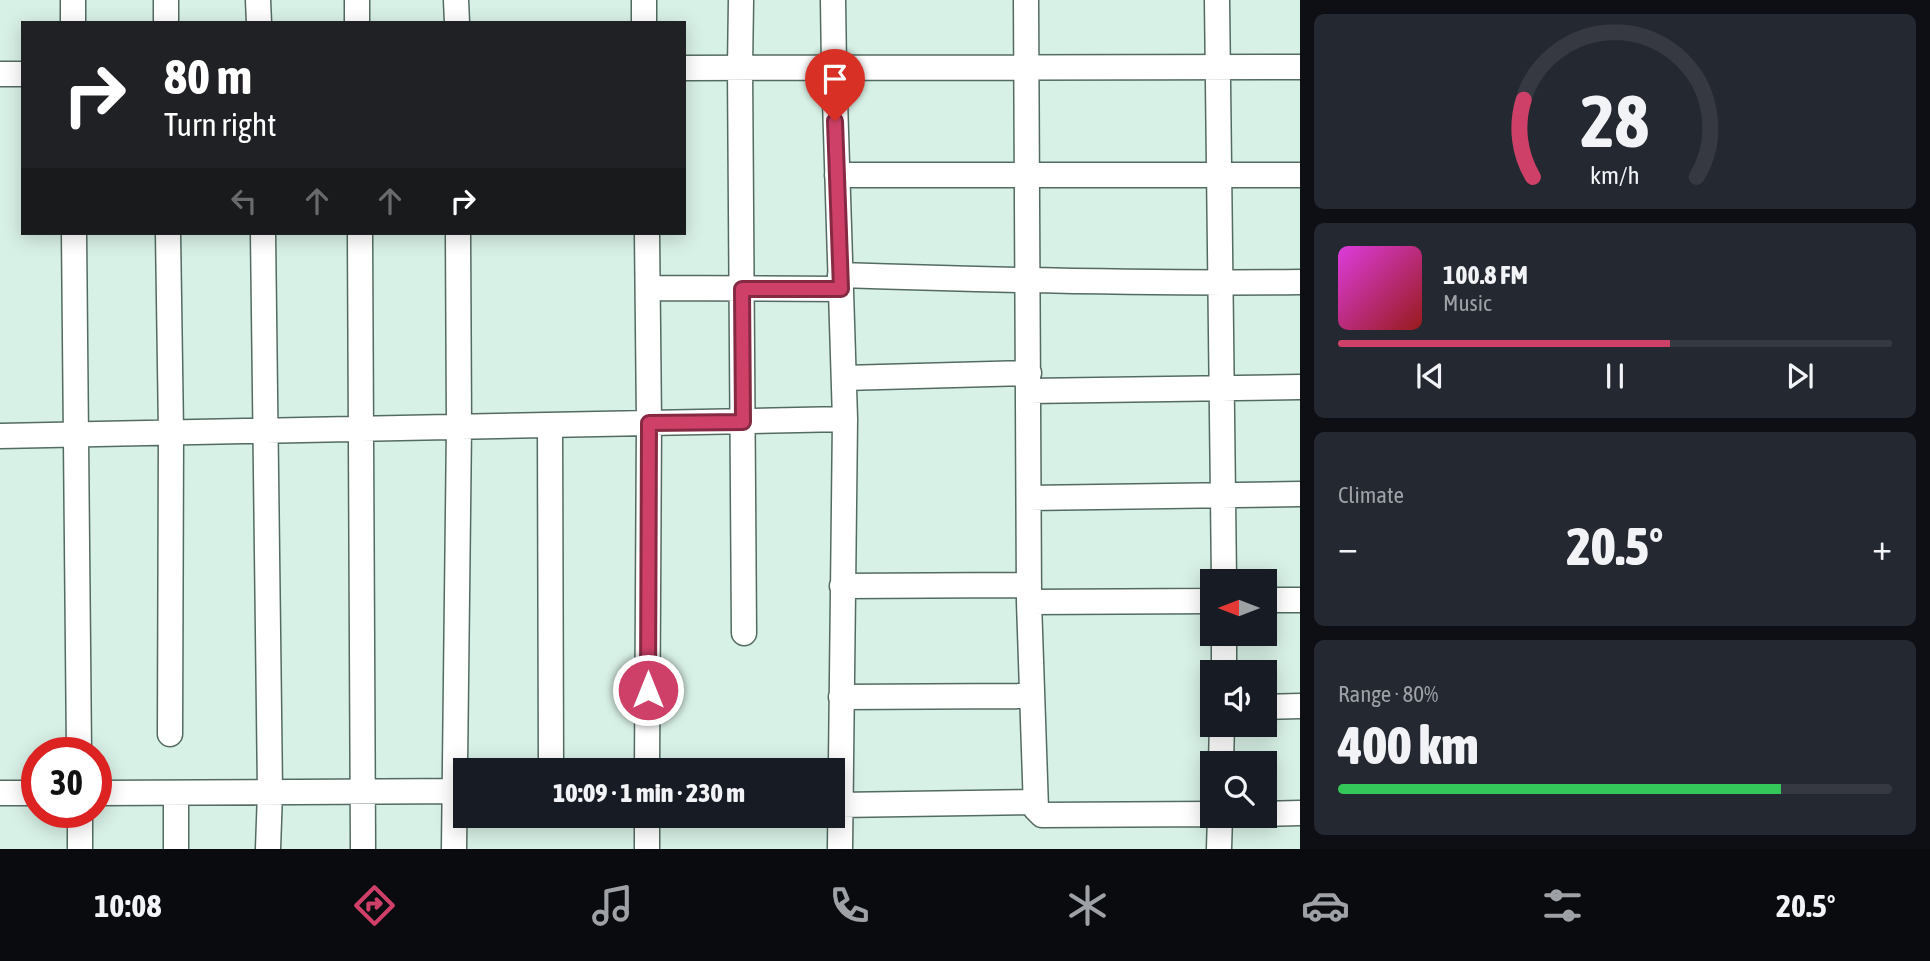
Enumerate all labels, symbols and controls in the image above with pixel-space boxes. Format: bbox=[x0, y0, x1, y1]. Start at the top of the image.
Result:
text: 80 m bbox=[164, 48, 252, 104]
icon: right bbox=[49, 49, 140, 140]
pin bbox=[805, 49, 865, 121]
icon: arrive bbox=[816, 60, 854, 98]
text: 28 bbox=[1581, 80, 1649, 163]
text: Turn right bbox=[164, 106, 277, 143]
text: km/h bbox=[1590, 161, 1640, 189]
icon: left bbox=[225, 182, 263, 220]
icon: ahead bbox=[298, 182, 336, 220]
icon: ahead bbox=[371, 182, 409, 220]
icon: right bbox=[444, 182, 482, 220]
text: 100.8 FM bbox=[1443, 260, 1528, 290]
text: Music bbox=[1443, 290, 1491, 316]
icon: previous bbox=[1411, 357, 1449, 395]
icon: pause bbox=[1596, 357, 1634, 395]
icon: next bbox=[1781, 357, 1819, 395]
text: Climate bbox=[1338, 482, 1404, 508]
text: 20.5° bbox=[1567, 516, 1663, 576]
text: − bbox=[1338, 525, 1358, 568]
text: + bbox=[1872, 525, 1892, 568]
north arrow bbox=[1200, 569, 1278, 646]
map controls bbox=[1200, 569, 1277, 828]
position arrow bbox=[611, 653, 685, 727]
button: sound bbox=[1200, 660, 1277, 737]
text: Range · 80% bbox=[1338, 681, 1438, 707]
text: 400 km bbox=[1338, 715, 1479, 775]
speed limit sign: 30 bbox=[21, 737, 112, 828]
button: search bbox=[1200, 751, 1277, 828]
text: 10:09 · 1 min · 230 m bbox=[553, 778, 745, 808]
icon: directions bbox=[350, 881, 399, 930]
icon: music bbox=[588, 881, 637, 930]
icon: phone bbox=[825, 881, 874, 930]
icon: climate bbox=[1063, 881, 1112, 930]
icon: car bbox=[1301, 881, 1350, 930]
icon: filters bbox=[1538, 881, 1587, 930]
text: 10:08 bbox=[94, 887, 161, 924]
text: 20.5° bbox=[1776, 887, 1836, 924]

